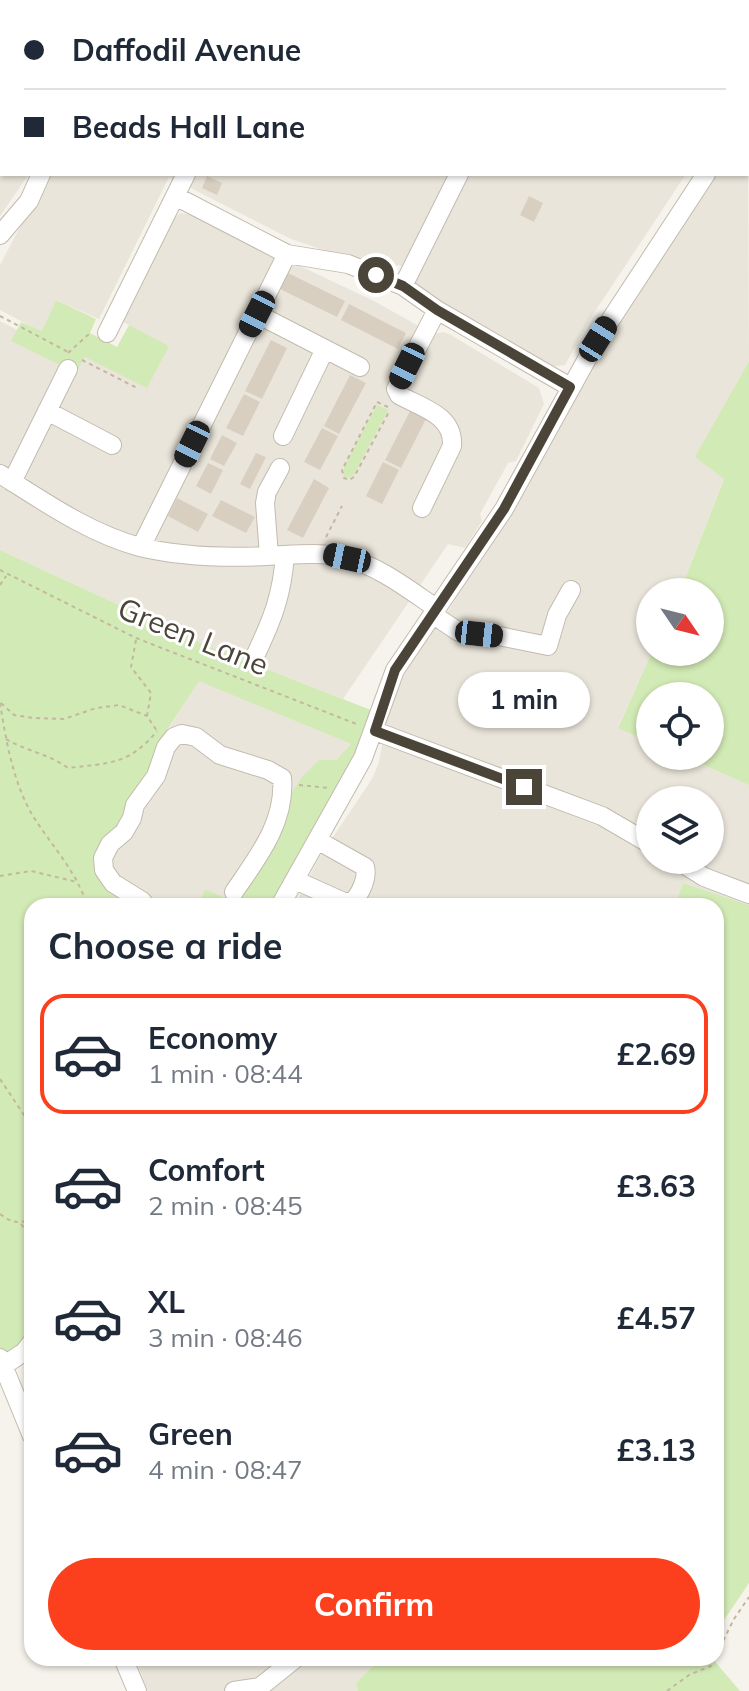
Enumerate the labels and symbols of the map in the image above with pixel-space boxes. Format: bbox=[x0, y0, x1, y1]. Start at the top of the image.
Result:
route start bbox=[358, 257, 394, 293]
car bbox=[235, 287, 279, 341]
car bbox=[575, 312, 621, 366]
car bbox=[386, 339, 428, 393]
car bbox=[171, 417, 213, 471]
car bbox=[321, 541, 373, 575]
north arrow bbox=[636, 578, 724, 666]
street label: Green Lane bbox=[113, 589, 274, 683]
car bbox=[454, 620, 504, 648]
callout: 1 min bbox=[458, 671, 590, 727]
route end bbox=[506, 769, 542, 805]

